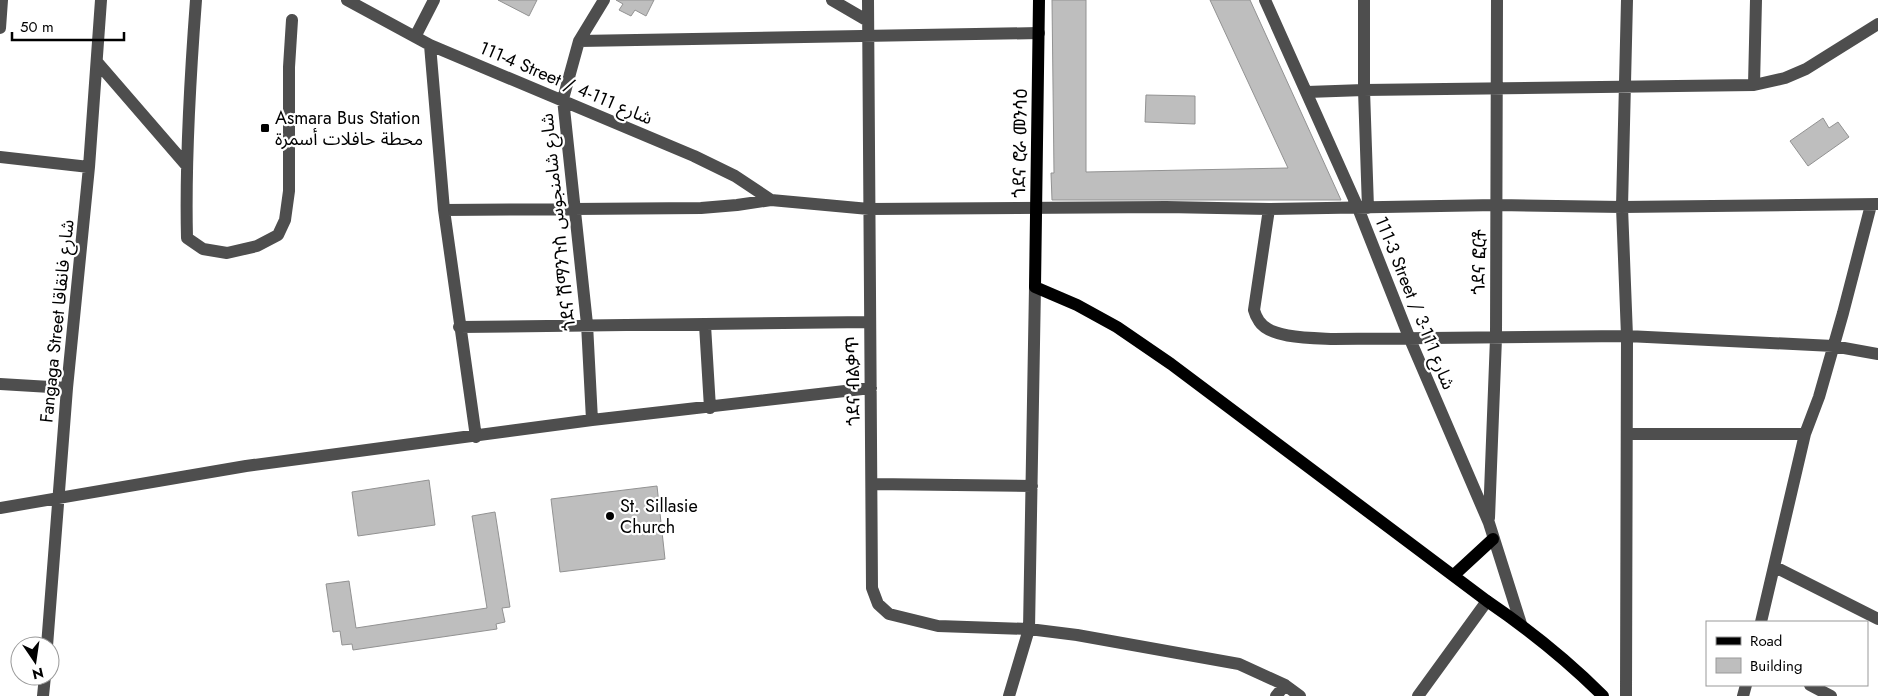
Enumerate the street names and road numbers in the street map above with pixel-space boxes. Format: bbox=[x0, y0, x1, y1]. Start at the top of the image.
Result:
street label: 111-4 Street / شارع 111-4 bbox=[475, 35, 657, 132]
street label: ጎደና ሮራ መንሳዕ bbox=[1006, 88, 1034, 198]
street label: ጎደና ሽማንጉስ شارع شامنجوس bbox=[534, 112, 583, 332]
street label: 111-3 Street / شارع 111-3 bbox=[1367, 212, 1462, 394]
street label: Fangaga Street شارع فانقاقا bbox=[33, 218, 82, 424]
street label: ጎደና ፎርቶ bbox=[1465, 229, 1493, 295]
street label: ጎደና ብልቃጥ bbox=[839, 336, 867, 426]

